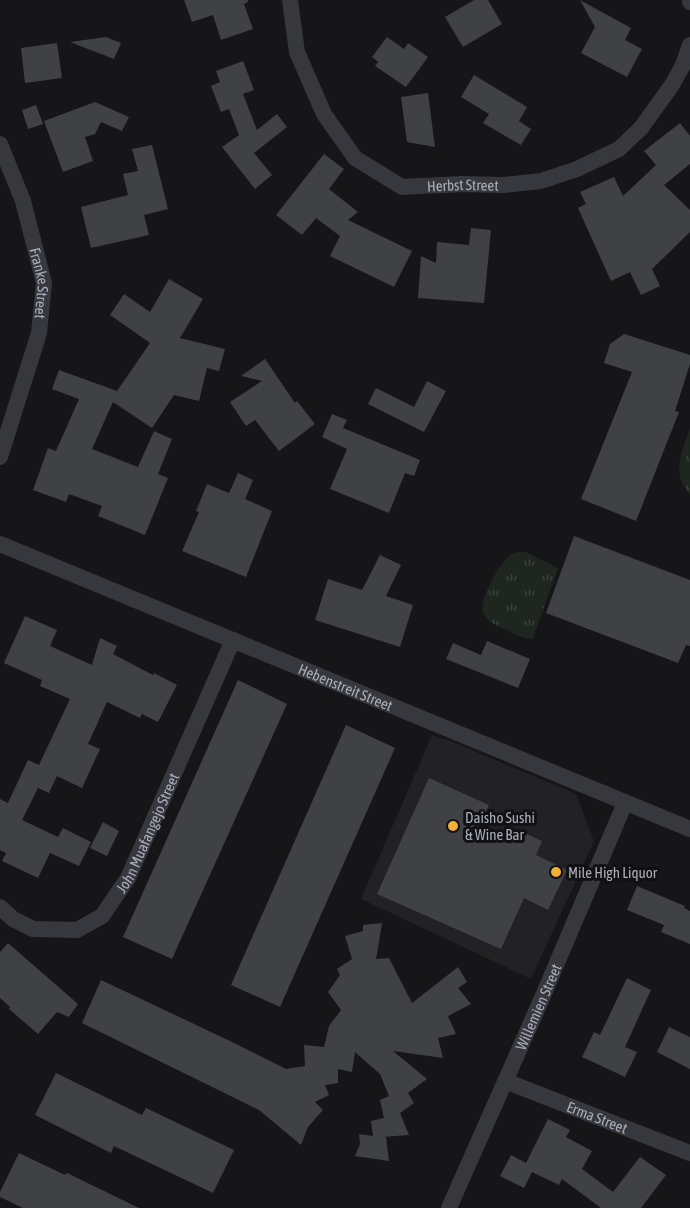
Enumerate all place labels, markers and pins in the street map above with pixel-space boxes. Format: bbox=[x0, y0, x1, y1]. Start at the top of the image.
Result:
place label: Daisho Sushi & Wine Bar bbox=[465, 809, 535, 843]
marker: Daisho Sushi & Wine Bar bbox=[446, 819, 460, 833]
place label: Mile High Liquor bbox=[568, 864, 658, 881]
marker: Mile High Liquor bbox=[549, 865, 563, 879]

